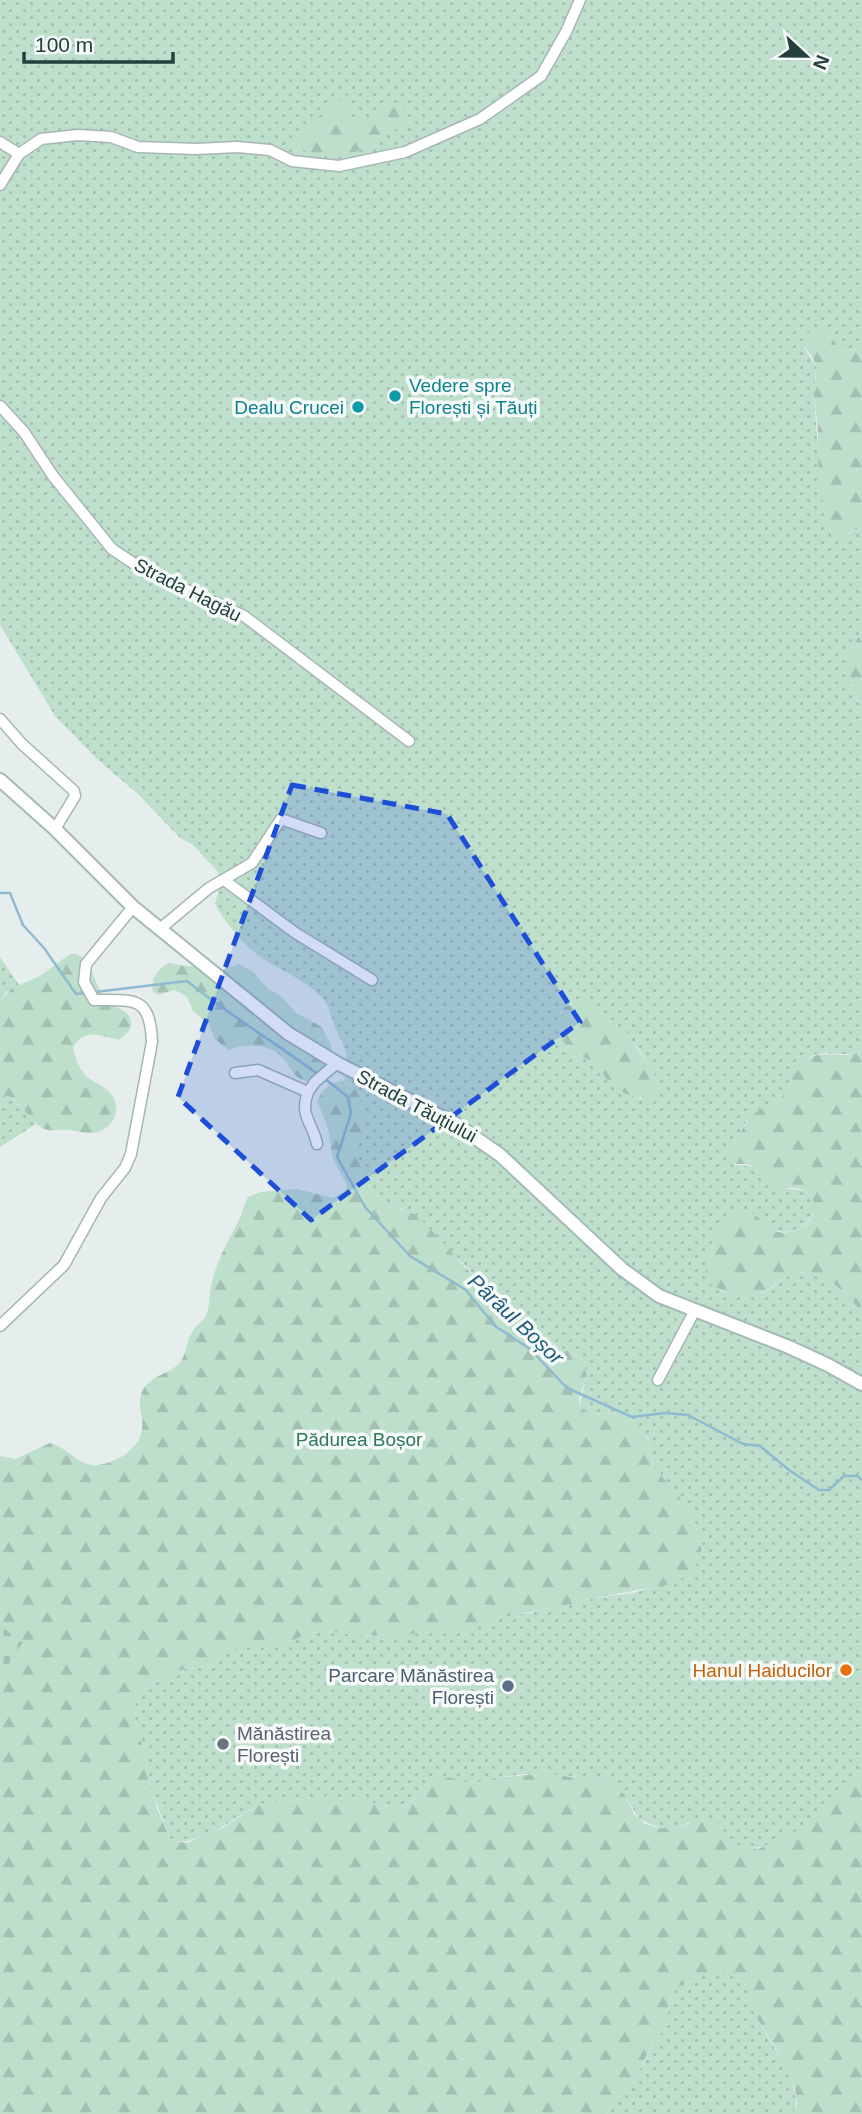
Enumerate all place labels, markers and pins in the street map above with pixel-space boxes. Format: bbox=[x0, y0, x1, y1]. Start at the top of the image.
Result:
place label: Vedere spre Florești și Tăuți bbox=[409, 375, 537, 418]
marker: Vedere spre Florești și Tăuți bbox=[387, 388, 403, 404]
place label: Dealu Crucei bbox=[234, 397, 344, 418]
marker: Dealu Crucei bbox=[350, 399, 366, 415]
place label: Hanul Haiducilor bbox=[693, 1660, 833, 1681]
marker: Hanul Haiducilor bbox=[838, 1662, 854, 1678]
place label: Parcare Mănăstirea Florești bbox=[328, 1665, 494, 1708]
marker: Parcare Mănăstirea Florești bbox=[500, 1678, 516, 1694]
place label: Mănăstirea Florești bbox=[237, 1723, 331, 1766]
marker: Mănăstirea Florești bbox=[215, 1736, 231, 1752]

